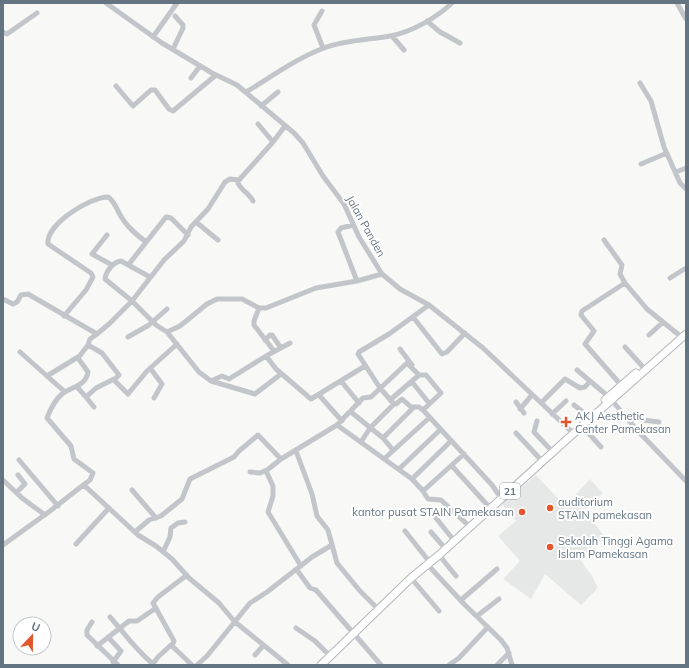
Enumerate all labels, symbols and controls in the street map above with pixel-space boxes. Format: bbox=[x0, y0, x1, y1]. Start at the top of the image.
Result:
street label: Jalan Panden bbox=[343, 193, 389, 259]
place label: AKJ Aesthetic Center Pamekasan bbox=[575, 409, 671, 436]
marker: AKJ Aesthetic Center Pamekasan bbox=[560, 416, 572, 428]
road number: 21 bbox=[500, 483, 520, 499]
place label: auditorium STAIN pamekasan bbox=[558, 495, 652, 522]
marker: auditorium STAIN pamekasan bbox=[545, 503, 555, 513]
place label: kantor pusat STAIN Pamekasan bbox=[352, 505, 514, 519]
marker: kantor pusat STAIN Pamekasan bbox=[517, 507, 527, 517]
place label: Sekolah Tinggi Agama Islam Pamekasan bbox=[558, 534, 673, 561]
marker: Sekolah Tinggi Agama Islam Pamekasan bbox=[545, 542, 555, 552]
north arrow bbox=[12, 616, 52, 656]
text: U bbox=[29, 619, 42, 635]

